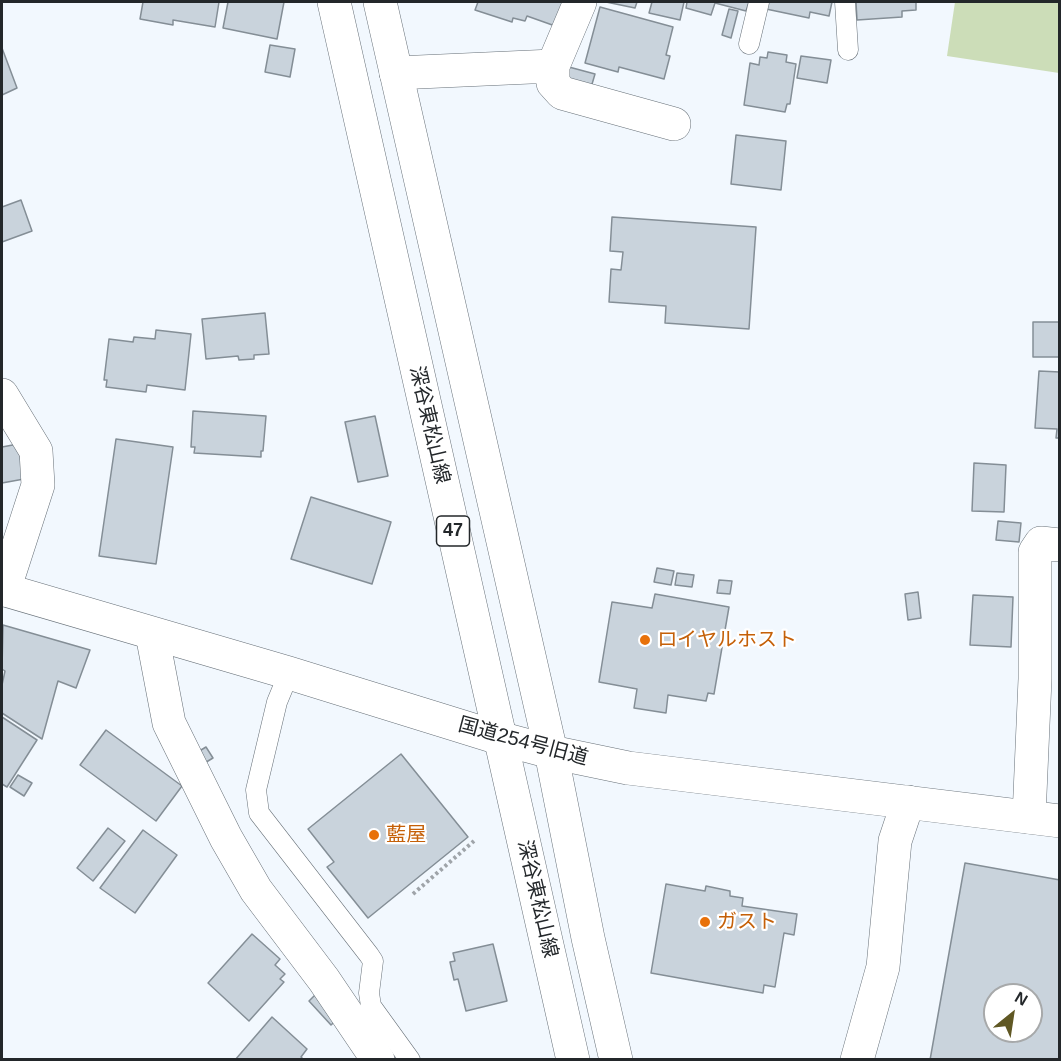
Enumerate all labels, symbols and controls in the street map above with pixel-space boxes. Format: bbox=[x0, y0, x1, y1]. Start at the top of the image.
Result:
street label: 深谷東松山線 bbox=[404, 364, 454, 486]
road number: 47 bbox=[436, 516, 470, 546]
place label: ロイヤルホスト bbox=[657, 628, 797, 652]
marker: ロイヤルホスト bbox=[638, 633, 652, 647]
street label: 国道254号旧道 bbox=[455, 713, 591, 771]
place label: 藍屋 bbox=[386, 823, 426, 847]
marker: 藍屋 bbox=[367, 828, 381, 842]
street label: 深谷東松山線 bbox=[512, 838, 562, 960]
place label: ガスト bbox=[717, 910, 777, 934]
marker: ガスト bbox=[698, 915, 712, 929]
north arrow bbox=[983, 983, 1043, 1043]
text: N bbox=[1012, 988, 1031, 1009]

